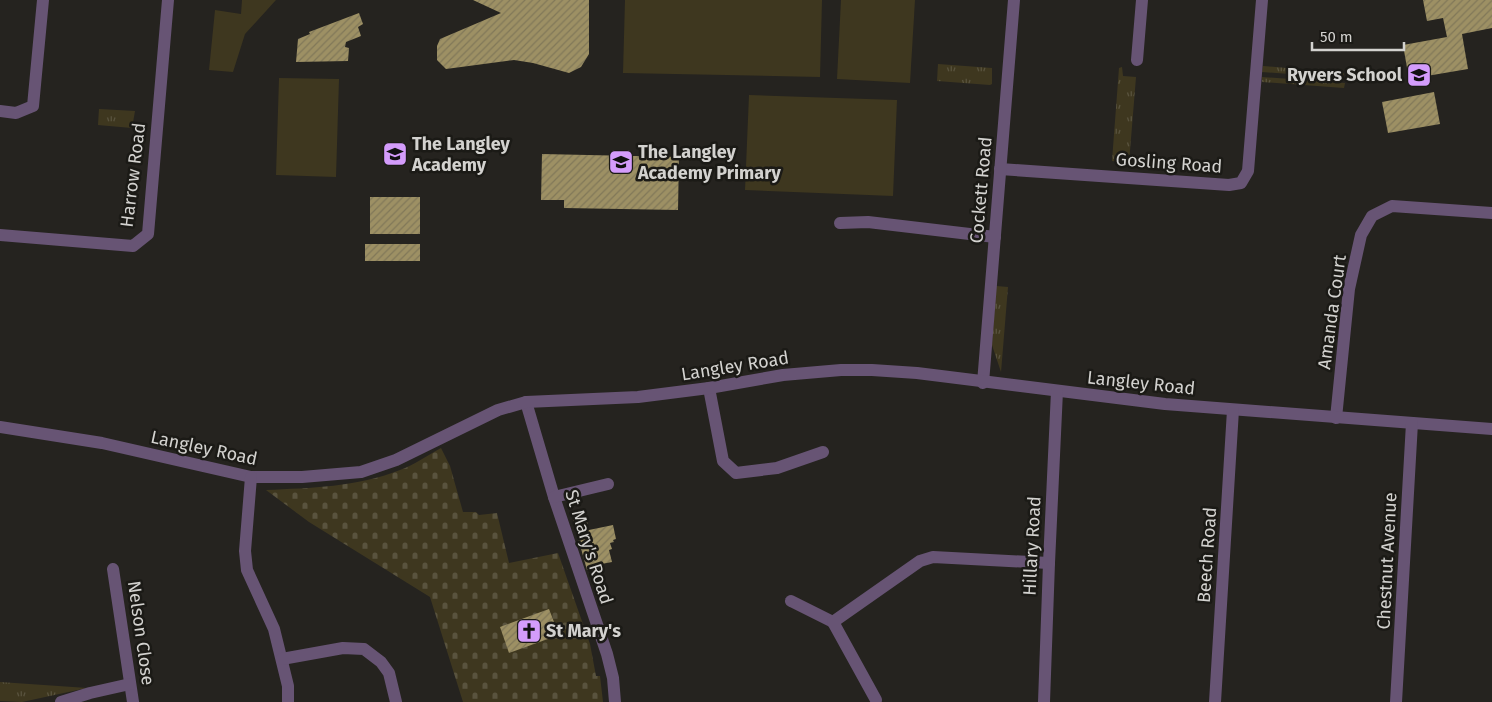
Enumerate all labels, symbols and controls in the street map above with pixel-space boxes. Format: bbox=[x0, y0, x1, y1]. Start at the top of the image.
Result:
scale bar bbox=[1312, 20, 1404, 52]
text: 50 m bbox=[1320, 28, 1353, 46]
school or university icon: Ryvers School bbox=[1406, 62, 1432, 88]
place label: Ryvers School bbox=[1287, 64, 1403, 86]
street label: Harrow Road bbox=[116, 122, 150, 228]
place label: The Langley Academy bbox=[411, 133, 511, 176]
street label: Cockett Road bbox=[965, 136, 997, 244]
school or university icon: The Langley Academy bbox=[382, 141, 408, 167]
place label: The Langley Academy Primary bbox=[637, 141, 781, 184]
street label: Gosling Road bbox=[1115, 148, 1223, 178]
school or university icon: The Langley Academy Primary bbox=[608, 149, 634, 175]
street label: Amanda Court bbox=[1313, 253, 1351, 371]
street label: Langley Road bbox=[680, 347, 790, 385]
street label: Langley Road bbox=[1086, 366, 1196, 400]
street label: Langley Road bbox=[149, 426, 259, 470]
street label: St Mary's Road bbox=[560, 487, 618, 607]
street label: Chestnut Avenue bbox=[1372, 492, 1402, 630]
street label: Hillary Road bbox=[1018, 496, 1046, 596]
street label: Beech Road bbox=[1193, 506, 1221, 604]
street label: Nelson Close bbox=[123, 579, 159, 687]
church icon: St Mary's bbox=[516, 618, 542, 644]
place label: St Mary's bbox=[546, 620, 621, 642]

